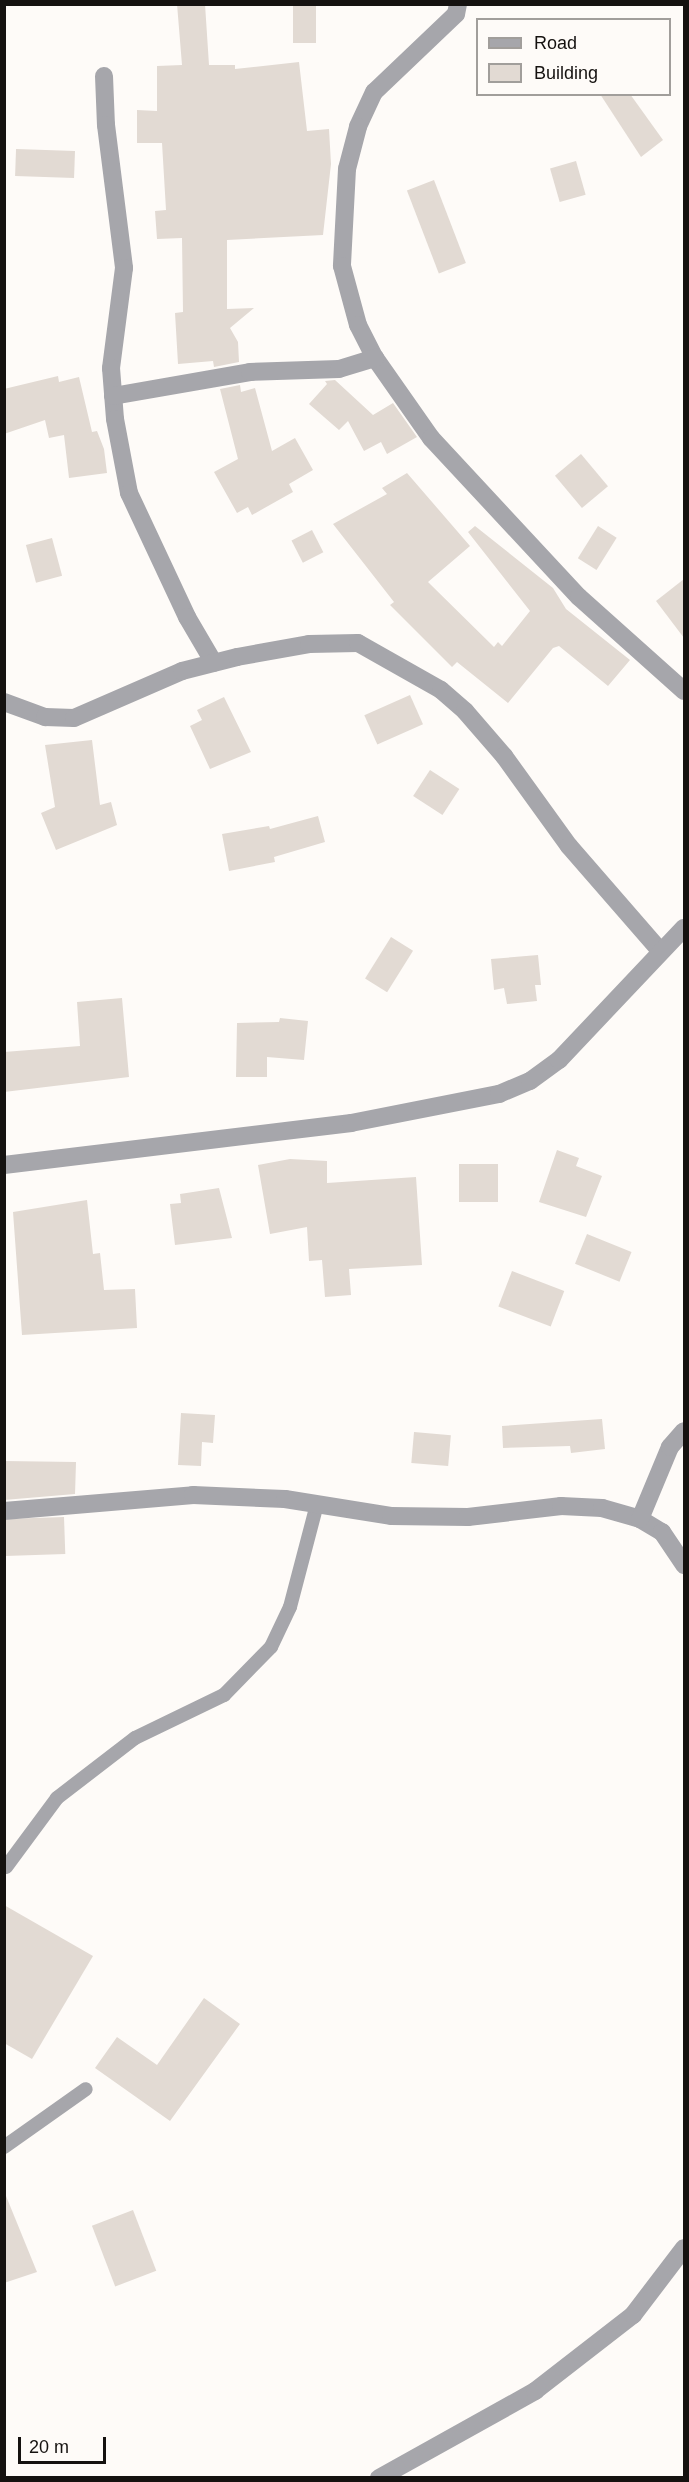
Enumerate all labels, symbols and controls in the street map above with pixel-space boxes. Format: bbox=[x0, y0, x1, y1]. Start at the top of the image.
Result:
legend bbox=[476, 18, 671, 96]
text: Road bbox=[534, 33, 577, 53]
text: Building bbox=[534, 63, 598, 83]
scale bar bbox=[21, 2425, 110, 2463]
text: 20 m bbox=[29, 2437, 69, 2457]

